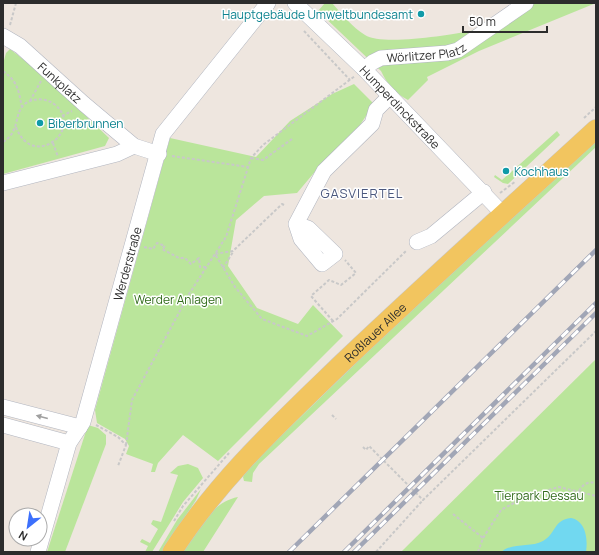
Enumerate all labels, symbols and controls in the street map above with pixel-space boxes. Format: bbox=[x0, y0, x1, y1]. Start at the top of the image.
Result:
place label: Hauptgebäude Umweltbundesamt bbox=[222, 6, 413, 23]
scale bar bbox=[463, 8, 547, 34]
marker: Hauptgebäude Umweltbundesamt bbox=[416, 9, 426, 19]
text: 50 m bbox=[469, 13, 496, 30]
street label: Wörlitzer Platz bbox=[386, 38, 469, 66]
street label: Funkplatz bbox=[34, 58, 86, 107]
street label: Humperdinckstraße bbox=[356, 62, 444, 152]
place label: Biberbrunnen bbox=[48, 115, 123, 132]
marker: Biberbrunnen bbox=[35, 118, 45, 128]
place label: Kochhaus bbox=[514, 163, 569, 180]
marker: Kochhaus bbox=[501, 166, 511, 176]
district label: GASVIERTEL bbox=[321, 184, 403, 202]
street label: Werderstraße bbox=[109, 225, 145, 302]
park label: Werder Anlagen bbox=[134, 291, 222, 308]
street label: Roßlauer Allee bbox=[340, 299, 410, 365]
one-way arrow bbox=[36, 414, 48, 420]
park label: Tierpark Dessau bbox=[494, 487, 584, 504]
north arrow bbox=[8, 507, 48, 547]
text: N bbox=[15, 528, 30, 545]

